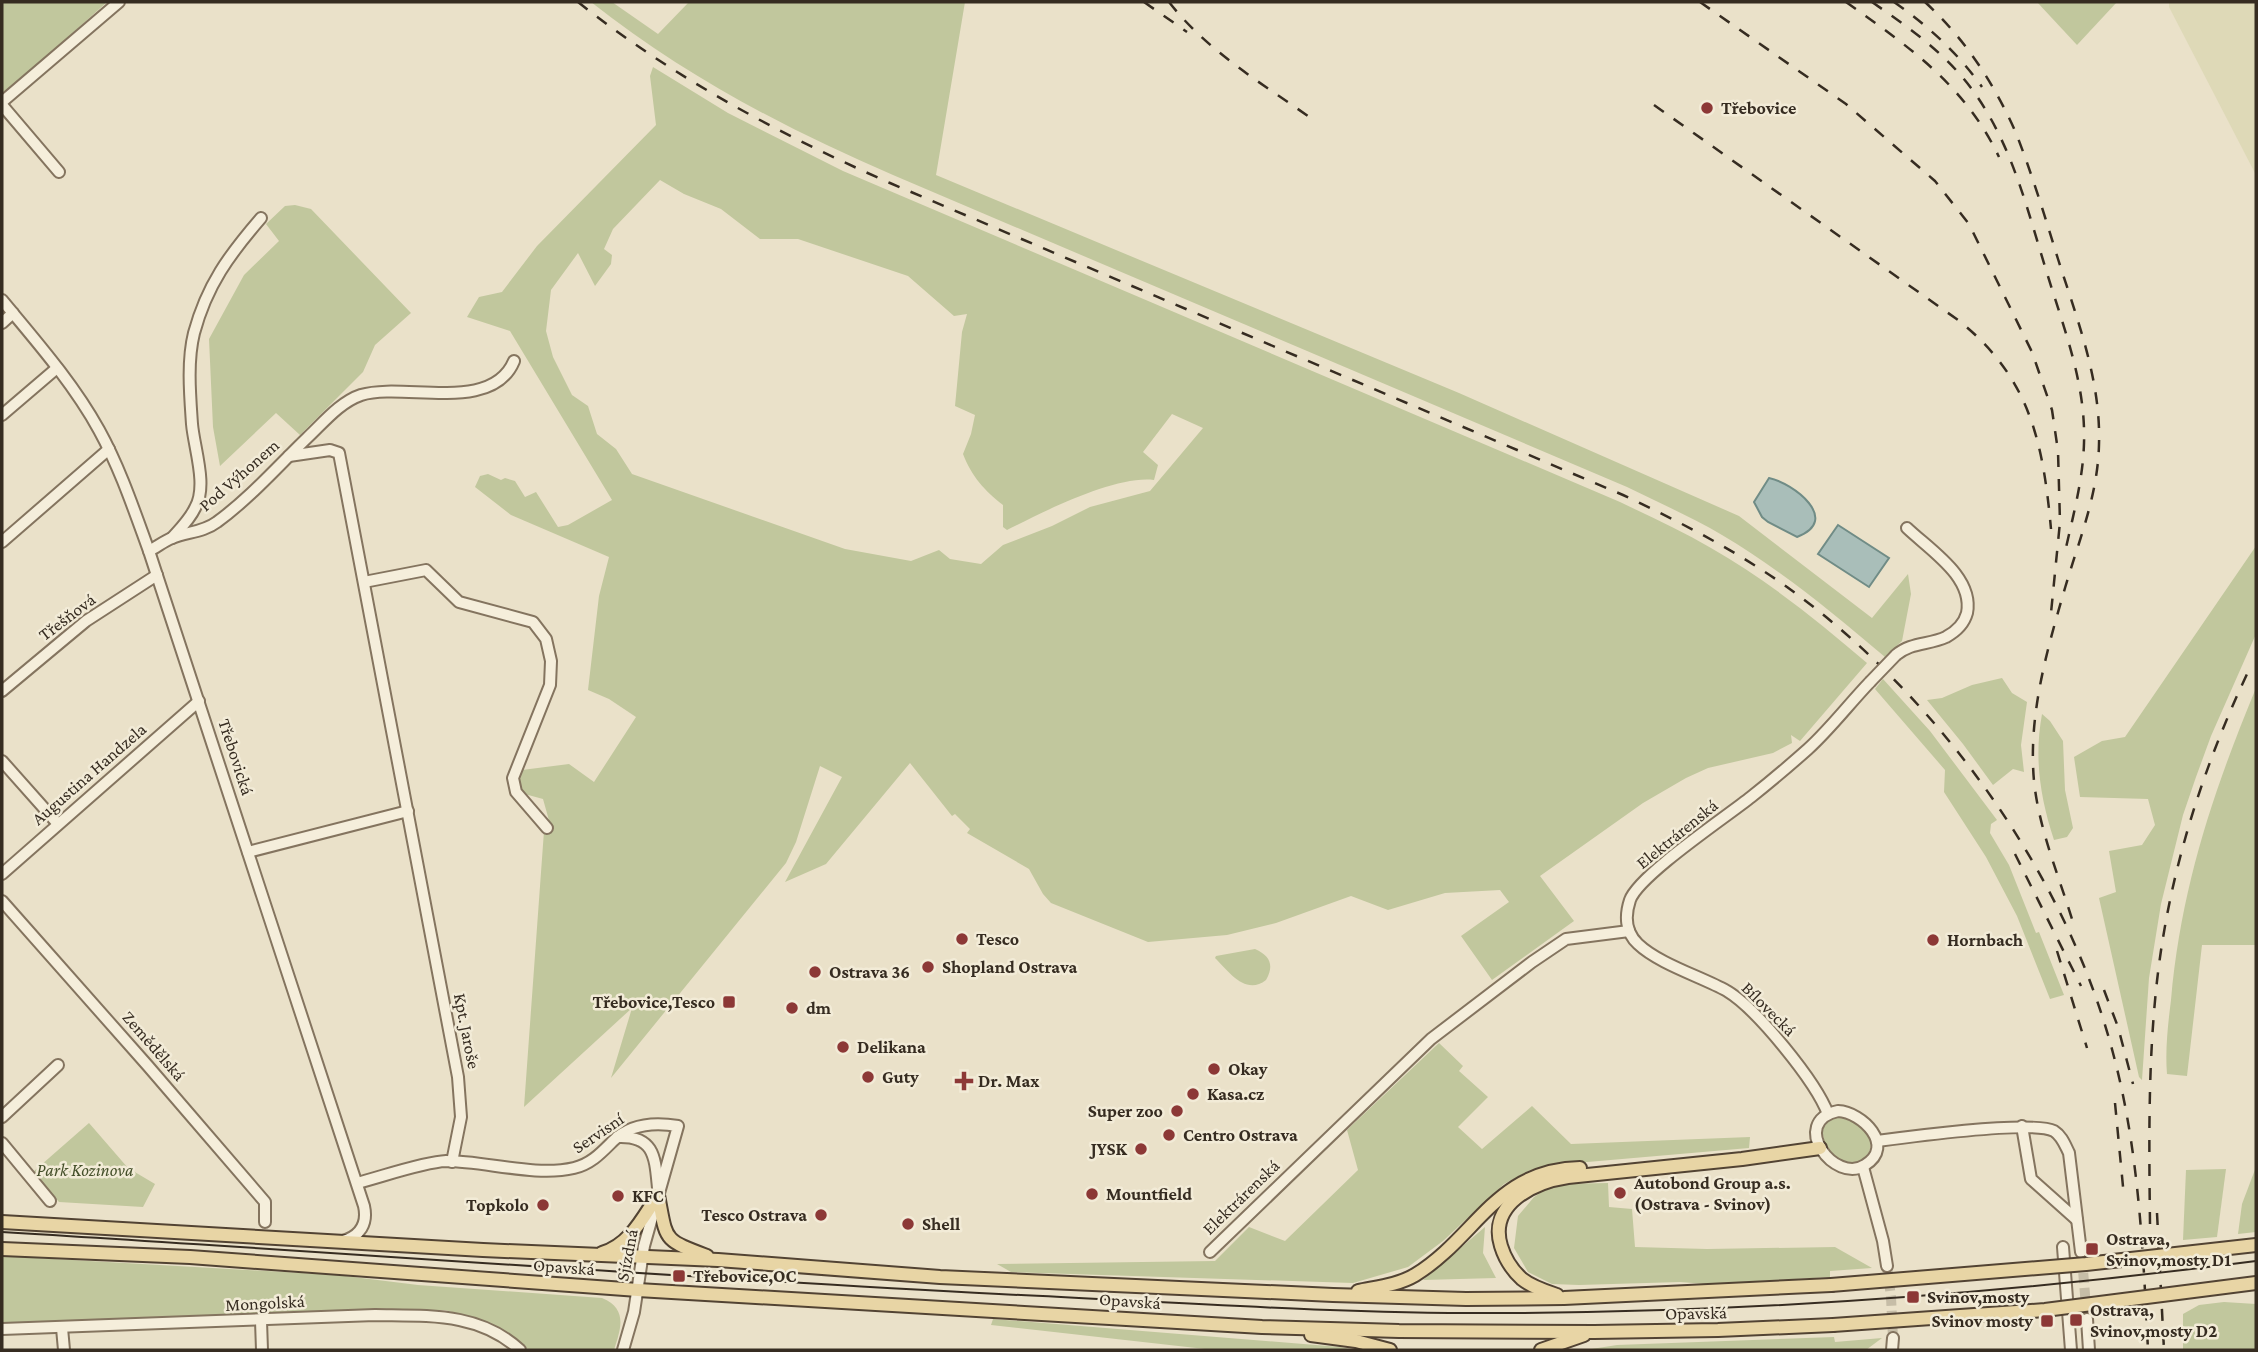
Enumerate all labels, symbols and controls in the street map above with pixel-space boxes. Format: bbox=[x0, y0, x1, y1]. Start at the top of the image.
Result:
place label: Třebovice bbox=[1721, 98, 1796, 118]
marker: Třebovice bbox=[1699, 100, 1715, 116]
street label: Pod Výhonem bbox=[195, 435, 283, 515]
street label: Třešňová bbox=[35, 589, 99, 645]
street label: Třebovická bbox=[214, 716, 258, 798]
street label: Augustina Handzela bbox=[28, 719, 150, 829]
street label: Elektrárenská bbox=[1632, 795, 1722, 873]
place label: Tesco bbox=[976, 929, 1019, 949]
place label: Hornbach bbox=[1947, 930, 2024, 950]
marker: Tesco bbox=[954, 931, 970, 947]
marker: Hornbach bbox=[1925, 932, 1941, 948]
place label: Shopland Ostrava bbox=[942, 957, 1078, 977]
marker: Shopland Ostrava bbox=[920, 959, 936, 975]
place label: Ostrava 36 bbox=[829, 962, 910, 982]
marker: Ostrava 36 bbox=[807, 964, 823, 980]
street label: Bílovecká bbox=[1738, 978, 1800, 1040]
street label: Kpt. Jaroše bbox=[450, 991, 484, 1071]
place label: Třebovice,Tesco bbox=[592, 992, 715, 1012]
marker: Třebovice,Tesco bbox=[721, 994, 737, 1010]
place label: dm bbox=[806, 998, 832, 1018]
marker: dm bbox=[784, 1000, 800, 1016]
street label: Zemědělská bbox=[118, 1007, 190, 1085]
place label: Delikana bbox=[857, 1037, 926, 1057]
marker: Delikana bbox=[835, 1039, 851, 1055]
place label: Okay bbox=[1228, 1059, 1268, 1079]
marker: Okay bbox=[1206, 1061, 1222, 1077]
place label: Guty bbox=[882, 1067, 919, 1087]
marker: Guty bbox=[860, 1069, 876, 1085]
place label: Dr. Max bbox=[978, 1071, 1040, 1091]
marker: Dr. Max bbox=[956, 1073, 972, 1089]
place label: Kasa.cz bbox=[1207, 1084, 1264, 1104]
marker: Kasa.cz bbox=[1185, 1086, 1201, 1102]
place label: Super zoo bbox=[1088, 1101, 1163, 1121]
marker: Super zoo bbox=[1169, 1103, 1185, 1119]
street label: Servisní bbox=[569, 1108, 628, 1157]
place label: Centro Ostrava bbox=[1183, 1125, 1298, 1145]
marker: Centro Ostrava bbox=[1161, 1127, 1177, 1143]
place label: JYSK bbox=[1089, 1139, 1127, 1159]
marker: JYSK bbox=[1133, 1141, 1149, 1157]
street label: Elektrárenská bbox=[1199, 1155, 1283, 1239]
park label: Park Kozinova bbox=[37, 1160, 134, 1180]
place label: Autobond Group a.s. (Ostrava - Svinov) bbox=[1633, 1173, 1791, 1215]
place label: Mountfield bbox=[1106, 1184, 1192, 1204]
marker: Autobond Group a.s. (Ostrava - Svinov) bbox=[1612, 1185, 1628, 1201]
place label: KFC bbox=[632, 1186, 664, 1206]
marker: Mountfield bbox=[1084, 1186, 1100, 1202]
marker: KFC bbox=[610, 1188, 626, 1204]
place label: Topkolo bbox=[466, 1195, 529, 1215]
marker: Topkolo bbox=[535, 1197, 551, 1213]
place label: Tesco Ostrava bbox=[701, 1205, 807, 1225]
marker: Tesco Ostrava bbox=[813, 1207, 829, 1223]
place label: Shell bbox=[922, 1214, 960, 1234]
marker: Shell bbox=[900, 1216, 916, 1232]
street label: Sjízdná bbox=[612, 1227, 643, 1283]
place label: Ostrava, Svinov,mosty D1 bbox=[2106, 1229, 2231, 1270]
marker: Ostrava, Svinov,mosty D1 bbox=[2084, 1241, 2100, 1257]
street label: Opavská bbox=[532, 1255, 596, 1279]
place label: Třebovice,OC bbox=[693, 1266, 797, 1286]
marker: Třebovice,OC bbox=[671, 1268, 687, 1284]
place label: Svinov,mosty bbox=[1927, 1287, 2030, 1307]
street label: Opavská bbox=[1098, 1289, 1162, 1313]
marker: Svinov,mosty bbox=[1905, 1289, 1921, 1305]
street label: Mongolská bbox=[225, 1291, 305, 1315]
place label: Ostrava, Svinov,mosty D2 bbox=[2090, 1300, 2217, 1341]
street label: Opavská bbox=[1665, 1302, 1727, 1324]
place label: Svinov mosty bbox=[1931, 1311, 2033, 1331]
marker: Ostrava, Svinov,mosty D2 bbox=[2068, 1312, 2084, 1328]
marker: Svinov mosty bbox=[2039, 1313, 2055, 1329]

